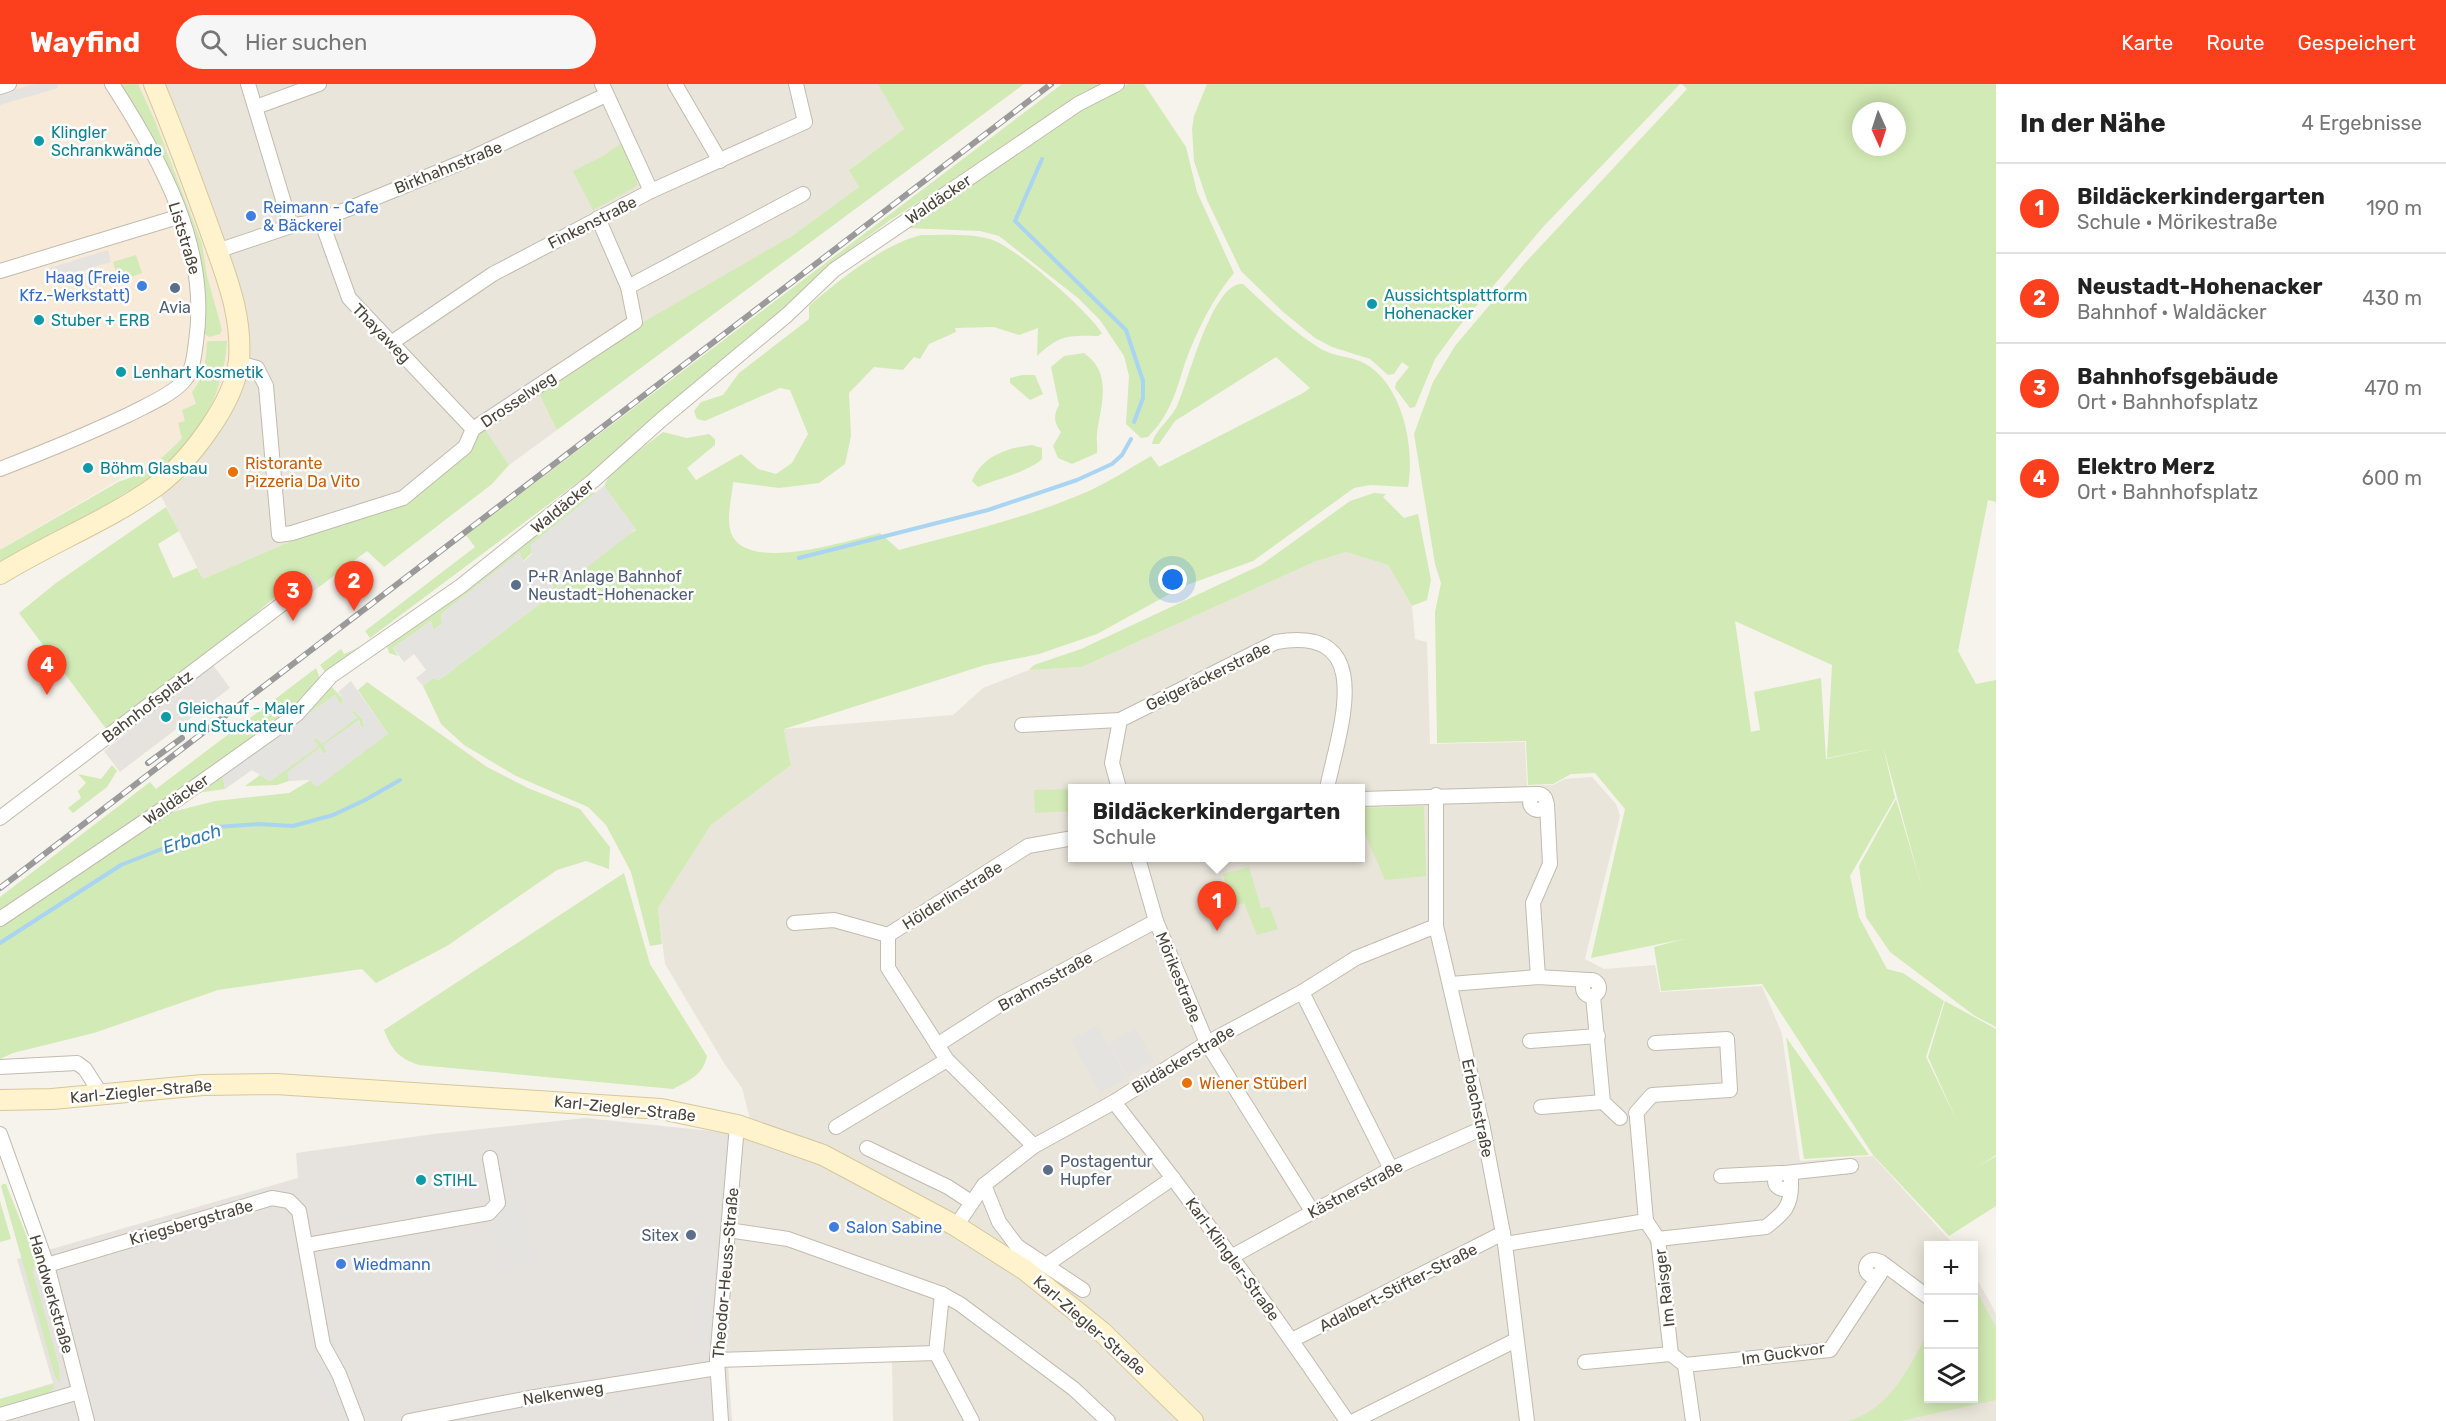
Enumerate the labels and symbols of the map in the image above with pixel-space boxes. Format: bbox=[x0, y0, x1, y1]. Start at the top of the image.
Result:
north arrow bbox=[1852, 102, 1906, 156]
place label: Klingler Schrankwände bbox=[51, 123, 162, 160]
marker: Klingler Schrankwände bbox=[32, 134, 46, 148]
street label: Birkhahnstraße bbox=[392, 137, 505, 198]
street label: Waldäcker bbox=[902, 170, 975, 228]
street label: Finkenstraße bbox=[545, 192, 640, 253]
place label: Reimann - Cafe & Bäckerei bbox=[263, 198, 379, 235]
street label: Liststraße bbox=[164, 200, 205, 277]
marker: Reimann - Cafe & Bäckerei bbox=[244, 209, 258, 223]
place label: Haag (Freie Kfz.-Werkstatt) bbox=[19, 268, 130, 305]
marker: Haag (Freie Kfz.-Werkstatt) bbox=[135, 279, 149, 293]
marker: Avia bbox=[168, 281, 182, 295]
place label: Aussichtsplattform Hohenacker bbox=[1384, 286, 1528, 323]
marker: Aussichtsplattform Hohenacker bbox=[1365, 297, 1379, 311]
place label: Avia bbox=[159, 298, 191, 317]
street label: Thayaweg bbox=[348, 299, 415, 367]
place label: Stuber + ERB bbox=[51, 311, 150, 330]
marker: Stuber + ERB bbox=[32, 313, 46, 327]
place label: Lenhart Kosmetik bbox=[133, 363, 264, 382]
marker: Lenhart Kosmetik bbox=[114, 365, 128, 379]
street label: Drosselweg bbox=[477, 367, 559, 431]
place label: Ristorante Pizzeria Da Vito bbox=[245, 454, 360, 491]
place label: Böhm Glasbau bbox=[100, 459, 208, 478]
marker: Böhm Glasbau bbox=[81, 461, 95, 475]
marker: Ristorante Pizzeria Da Vito bbox=[226, 465, 240, 479]
street label: Waldäcker bbox=[527, 475, 598, 537]
pin: 2 bbox=[334, 562, 374, 611]
your location bbox=[1158, 565, 1187, 594]
place label: P+R Anlage Bahnhof Neustadt-Hohenacker bbox=[528, 567, 694, 604]
pin: 3 bbox=[274, 572, 312, 621]
marker: P+R Anlage Bahnhof Neustadt-Hohenacker bbox=[509, 578, 523, 592]
street label: Geigeräckerstraße bbox=[1143, 638, 1274, 715]
pin: 4 bbox=[28, 646, 66, 695]
street label: Bahnhofsplatz bbox=[98, 666, 196, 747]
place label: Gleichauf - Maler und Stuckateur bbox=[178, 699, 305, 736]
marker: Gleichauf - Maler und Stuckateur bbox=[159, 710, 173, 724]
street label: Waldäcker bbox=[140, 770, 213, 829]
water label: Erbach bbox=[160, 819, 224, 859]
street label: Hölderlinstraße bbox=[899, 857, 1006, 934]
pin: 1 bbox=[1198, 882, 1236, 931]
street label: Mörikestraße bbox=[1152, 929, 1205, 1025]
street label: Brahmsstraße bbox=[995, 948, 1096, 1015]
street label: Bildäckerstraße bbox=[1129, 1021, 1238, 1097]
street label: Erbachstraße bbox=[1458, 1057, 1497, 1159]
place label: Wiener Stüberl bbox=[1199, 1074, 1307, 1093]
street label: Karl-Ziegler-Straße bbox=[69, 1076, 213, 1107]
marker: Wiener Stüberl bbox=[1180, 1076, 1194, 1090]
street label: Karl-Ziegler-Straße bbox=[553, 1092, 697, 1125]
place label: Postagentur Hupfer bbox=[1060, 1152, 1153, 1189]
street label: Kästnerstraße bbox=[1304, 1156, 1406, 1222]
marker: Postagentur Hupfer bbox=[1041, 1163, 1055, 1177]
place label: STIHL bbox=[433, 1171, 477, 1190]
marker: STIHL bbox=[414, 1173, 428, 1187]
street label: Theodor-Heuss-Straße bbox=[709, 1187, 742, 1359]
street label: Karl-Klingler-Straße bbox=[1182, 1194, 1284, 1325]
street label: Kriegsbergstraße bbox=[127, 1196, 255, 1249]
place label: Salon Sabine bbox=[846, 1218, 942, 1237]
marker: Salon Sabine bbox=[827, 1220, 841, 1234]
place label: Sitex bbox=[642, 1226, 679, 1245]
marker: Sitex bbox=[684, 1228, 698, 1242]
street label: Handwerkstraße bbox=[25, 1232, 78, 1356]
street label: Adalbert-Stifter-Straße bbox=[1316, 1239, 1480, 1336]
street label: Im Raisger bbox=[1650, 1248, 1679, 1328]
place label: Wiedmann bbox=[353, 1255, 431, 1274]
marker: Wiedmann bbox=[334, 1257, 348, 1271]
street label: Karl-Ziegler-Straße bbox=[1030, 1271, 1150, 1379]
street label: Im Guckvor bbox=[1740, 1338, 1826, 1369]
street label: Nelkenweg bbox=[521, 1378, 605, 1409]

